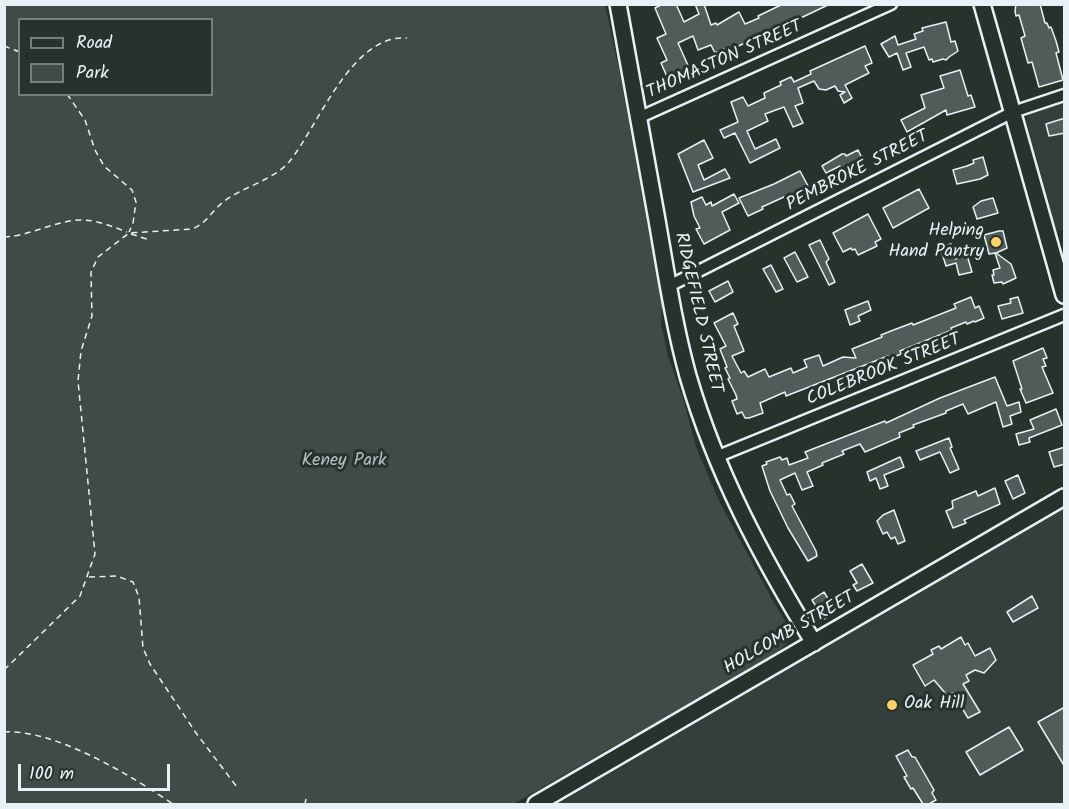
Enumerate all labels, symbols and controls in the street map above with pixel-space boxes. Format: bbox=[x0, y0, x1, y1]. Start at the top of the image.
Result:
street label: THOMASTON STREET bbox=[644, 17, 806, 105]
legend bbox=[18, 18, 213, 96]
text: Road bbox=[76, 29, 112, 58]
text: Park bbox=[76, 59, 109, 88]
street label: PEMBROKE STREET bbox=[783, 127, 933, 217]
place label: Helping Hand Pantry bbox=[889, 221, 984, 264]
street label: RIDGEFIELD STREET bbox=[668, 231, 726, 395]
marker: Helping Hand Pantry bbox=[989, 235, 1003, 249]
street label: COLEBROOK STREET bbox=[804, 330, 964, 412]
park label: Keney Park bbox=[302, 451, 386, 473]
street label: HOLCOMB STREET bbox=[721, 588, 859, 680]
place label: Oak Hill bbox=[904, 694, 964, 716]
marker: Oak Hill bbox=[885, 698, 899, 712]
scale bar bbox=[21, 752, 172, 790]
text: 100 m bbox=[29, 760, 74, 789]

